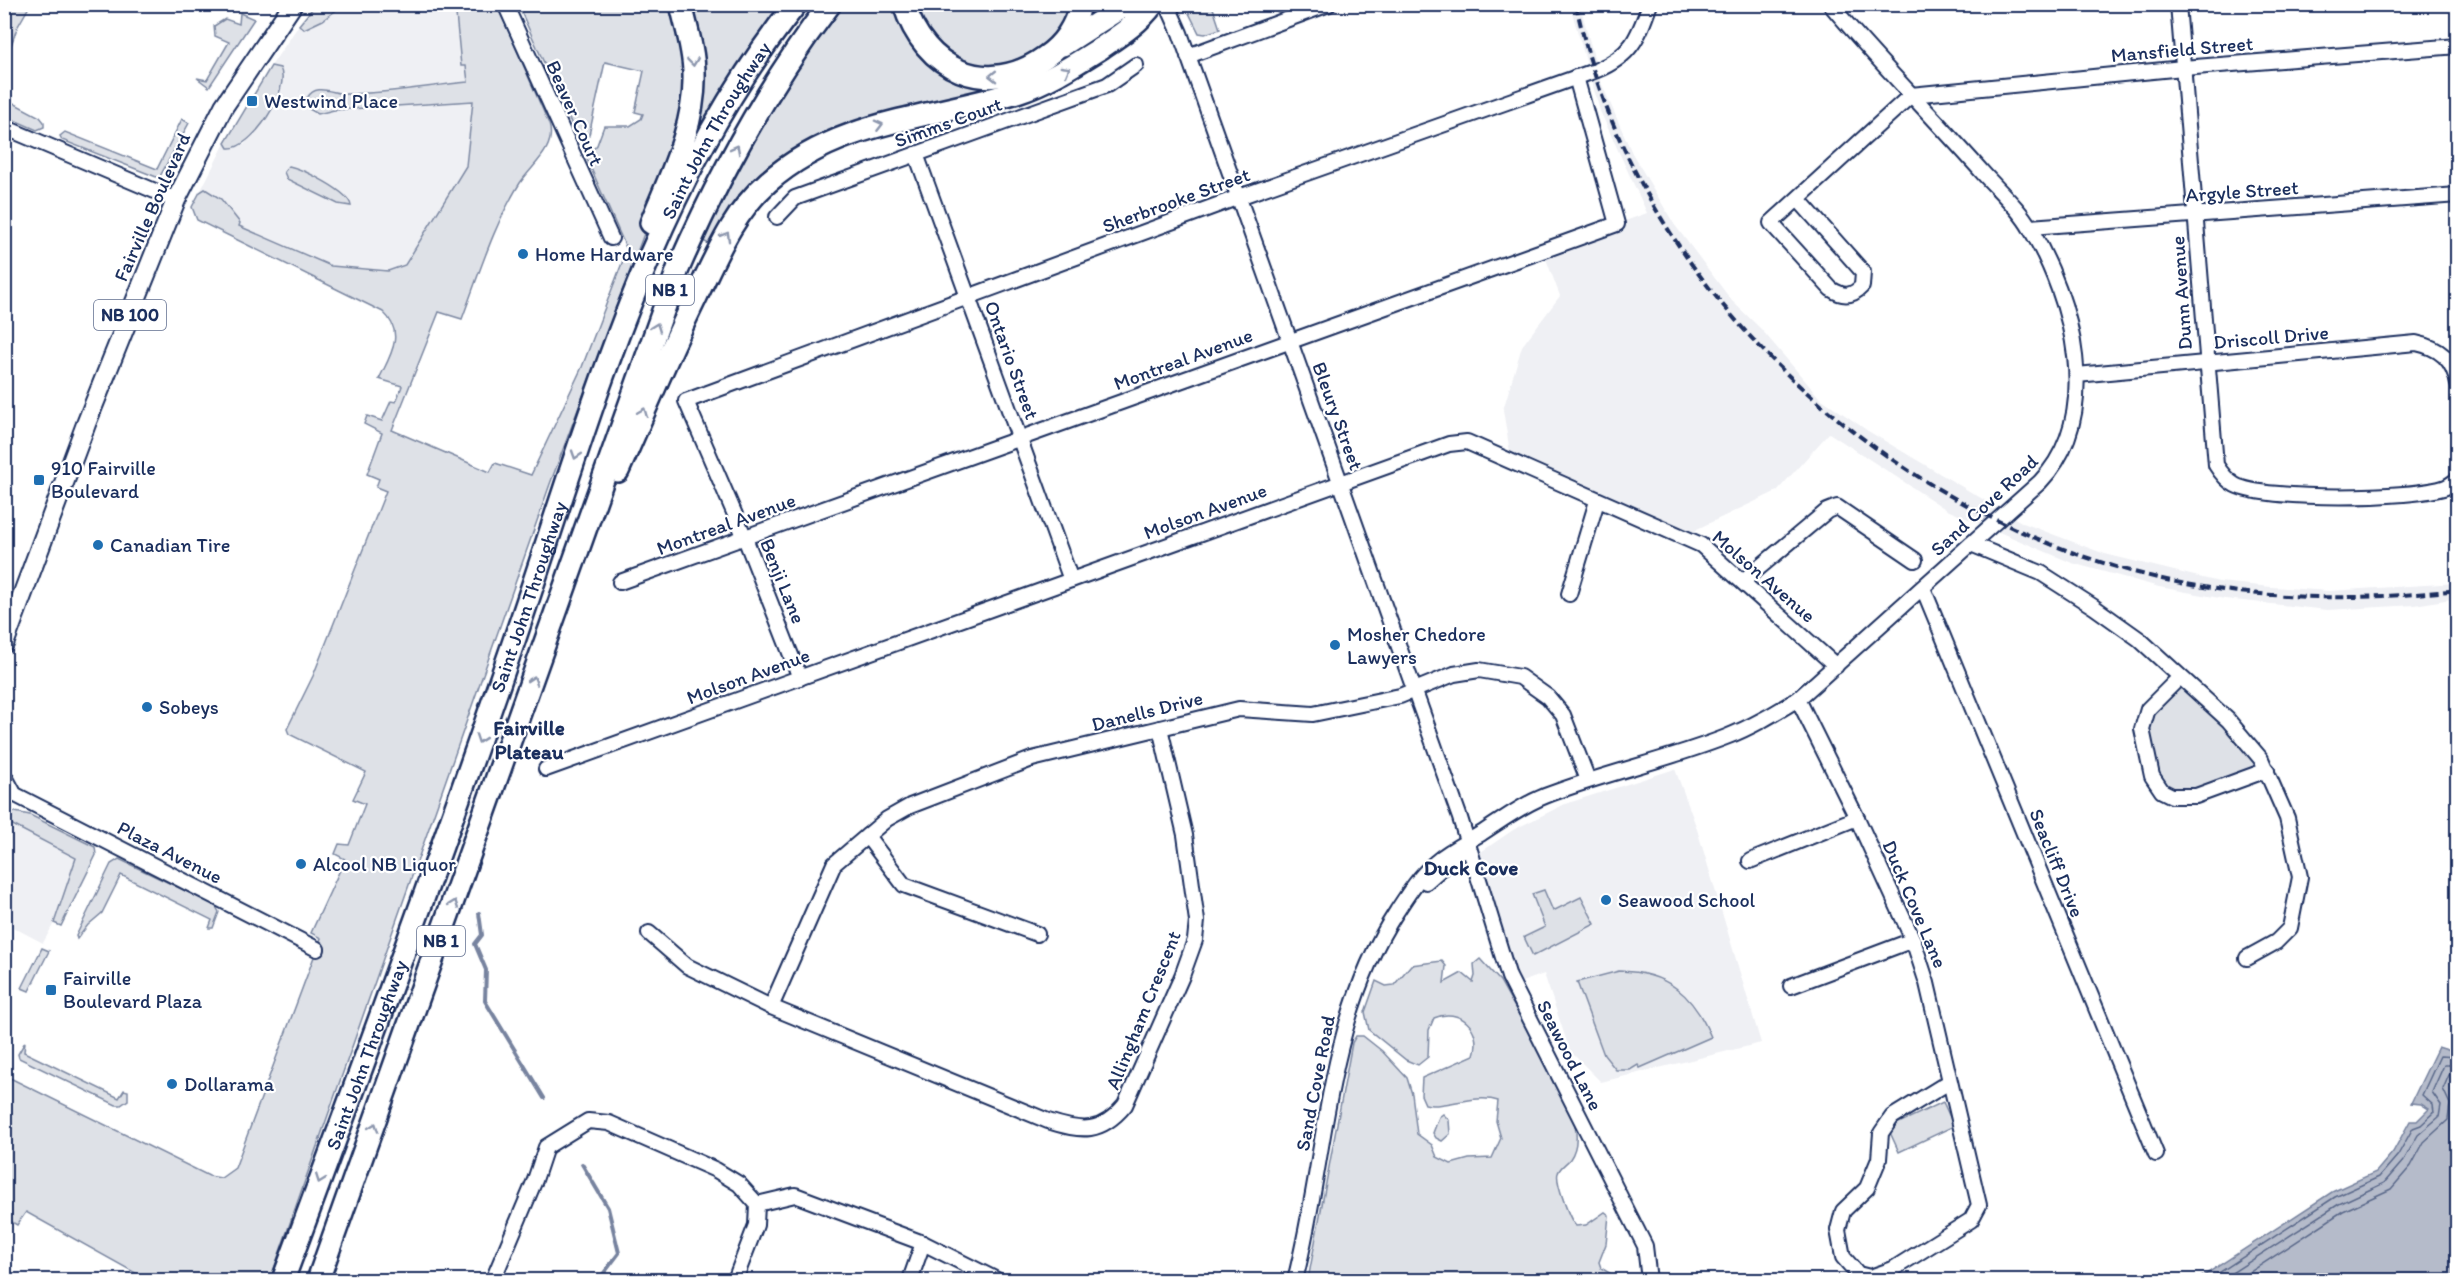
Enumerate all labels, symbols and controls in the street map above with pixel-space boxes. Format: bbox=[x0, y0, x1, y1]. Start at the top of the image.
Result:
street label: Mansfield Street bbox=[2110, 31, 2254, 67]
street label: Saint John Throughway bbox=[656, 36, 776, 223]
street label: Beaver Court bbox=[541, 57, 609, 169]
one-way arrow bbox=[686, 57, 699, 66]
one-way arrow bbox=[1059, 66, 1070, 77]
one-way arrow bbox=[989, 70, 998, 82]
place label: Westwind Place bbox=[264, 89, 398, 113]
street label: Simms Court bbox=[891, 91, 1005, 152]
marker: Westwind Place bbox=[245, 94, 259, 108]
one-way arrow bbox=[874, 119, 884, 132]
street label: Fairville Boulevard bbox=[109, 129, 196, 285]
one-way arrow bbox=[729, 145, 740, 156]
street label: Sherbrooke Street bbox=[1099, 162, 1254, 238]
street label: Argyle Street bbox=[2185, 175, 2299, 207]
one-way arrow bbox=[719, 232, 730, 242]
street label: Dunn Avenue bbox=[2165, 235, 2197, 351]
place label: Home Hardware bbox=[535, 242, 674, 266]
marker: Home Hardware bbox=[516, 247, 530, 261]
road number: NB 1 bbox=[646, 275, 694, 305]
street label: Ontario Street bbox=[979, 298, 1045, 422]
road number: NB 100 bbox=[94, 300, 166, 330]
street label: Driscoll Drive bbox=[2212, 320, 2330, 354]
one-way arrow bbox=[649, 322, 662, 333]
street label: Montreal Avenue bbox=[1110, 323, 1256, 395]
street label: Bleury Street bbox=[1307, 359, 1369, 473]
one-way arrow bbox=[636, 407, 648, 418]
one-way arrow bbox=[571, 449, 584, 460]
street label: Sand Cove Road bbox=[1925, 449, 2043, 561]
place label: 910 Fairville Boulevard bbox=[51, 456, 156, 503]
marker: 910 Fairville Boulevard bbox=[32, 473, 46, 487]
street label: Molson Avenue bbox=[1140, 478, 1270, 544]
street label: Montreal Avenue bbox=[653, 488, 799, 560]
street label: Saint John Throughway bbox=[485, 497, 572, 696]
street label: Molson Avenue bbox=[1707, 525, 1821, 627]
place label: Canadian Tire bbox=[110, 533, 230, 557]
street label: Benji Lane bbox=[755, 535, 811, 627]
marker: Canadian Tire bbox=[91, 538, 105, 552]
place label: Mosher Chedore Lawyers bbox=[1347, 622, 1486, 669]
marker: Mosher Chedore Lawyers bbox=[1328, 638, 1342, 652]
street label: Molson Avenue bbox=[683, 643, 813, 709]
one-way arrow bbox=[526, 675, 539, 686]
street label: Danells Drive bbox=[1089, 686, 1205, 736]
place label: Sobeys bbox=[159, 695, 219, 719]
marker: Sobeys bbox=[140, 700, 154, 714]
district label: Fairville Plateau bbox=[493, 715, 565, 764]
one-way arrow bbox=[475, 733, 488, 744]
street label: Seacliff Drive bbox=[2024, 805, 2090, 921]
street label: Plaza Avenue bbox=[114, 815, 226, 889]
street label: Duck Cove Lane bbox=[1877, 837, 1953, 971]
place label: Alcool NB Liquor bbox=[313, 852, 456, 876]
district label: Duck Cove bbox=[1424, 855, 1518, 880]
marker: Alcool NB Liquor bbox=[294, 857, 308, 871]
place label: Seawood School bbox=[1618, 888, 1756, 912]
marker: Seawood School bbox=[1599, 893, 1613, 907]
one-way arrow bbox=[447, 899, 460, 910]
road number: NB 1 bbox=[417, 926, 465, 956]
street label: Allingham Crescent bbox=[1100, 927, 1186, 1093]
street label: Saint John Throughway bbox=[321, 956, 412, 1153]
place label: Fairville Boulevard Plaza bbox=[63, 966, 203, 1013]
marker: Fairville Boulevard Plaza bbox=[44, 983, 58, 997]
street label: Seawood Lane bbox=[1532, 996, 1608, 1114]
street label: Sand Cove Road bbox=[1290, 1013, 1340, 1153]
place label: Dollarama bbox=[184, 1072, 275, 1096]
marker: Dollarama bbox=[165, 1077, 179, 1091]
one-way arrow bbox=[366, 1122, 379, 1133]
one-way arrow bbox=[315, 1173, 328, 1184]

